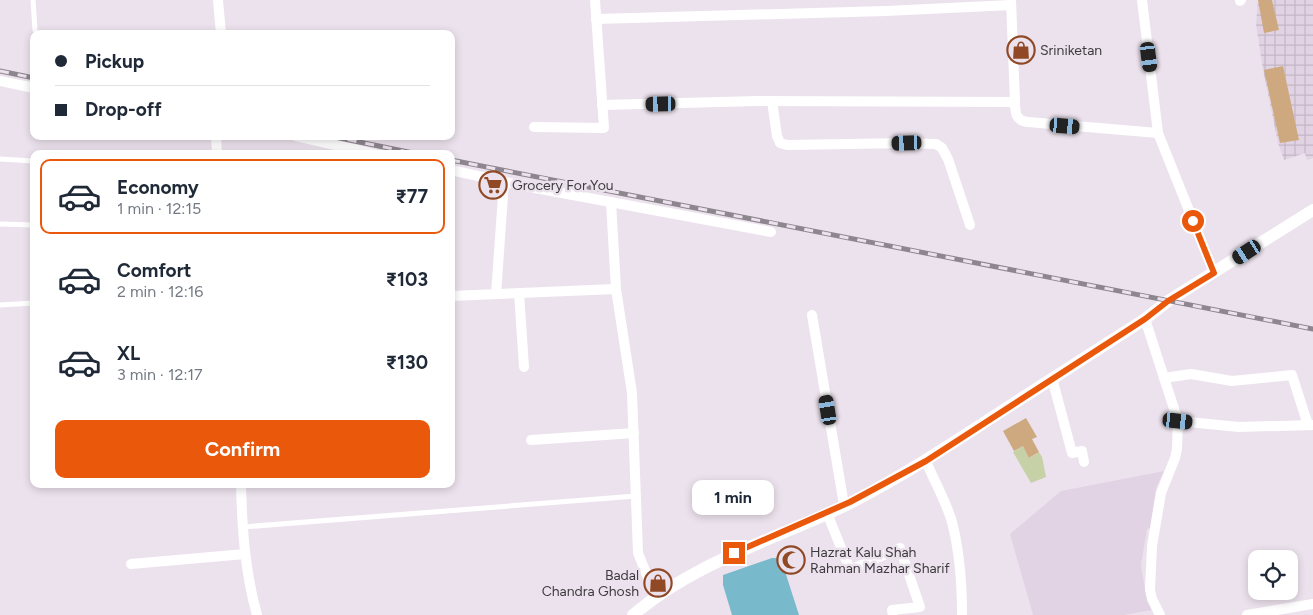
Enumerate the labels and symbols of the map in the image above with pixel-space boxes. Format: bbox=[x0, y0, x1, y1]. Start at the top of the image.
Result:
shop icon: Sriniketan bbox=[1006, 35, 1036, 65]
car bbox=[1139, 41, 1158, 73]
place label: Sriniketan bbox=[1040, 42, 1102, 59]
car bbox=[645, 96, 676, 112]
car bbox=[1049, 117, 1080, 135]
car bbox=[891, 135, 922, 151]
supermarket icon: Grocery For You bbox=[478, 170, 508, 200]
place label: Grocery For You bbox=[512, 177, 614, 194]
route start bbox=[1182, 210, 1204, 232]
car bbox=[1230, 238, 1263, 266]
car bbox=[818, 394, 837, 426]
car bbox=[1162, 412, 1193, 430]
callout: 1 min bbox=[693, 480, 775, 516]
route end bbox=[723, 542, 745, 564]
place label: Hazrat Kalu Shah Rahman Mazhar Sharif bbox=[810, 544, 951, 577]
mosque icon: Hazrat Kalu Shah Rahman Mazhar Sharif bbox=[776, 545, 806, 575]
place label: Badal Chandra Ghosh bbox=[542, 567, 639, 600]
shop icon: Badal Chandra Ghosh bbox=[643, 568, 673, 598]

